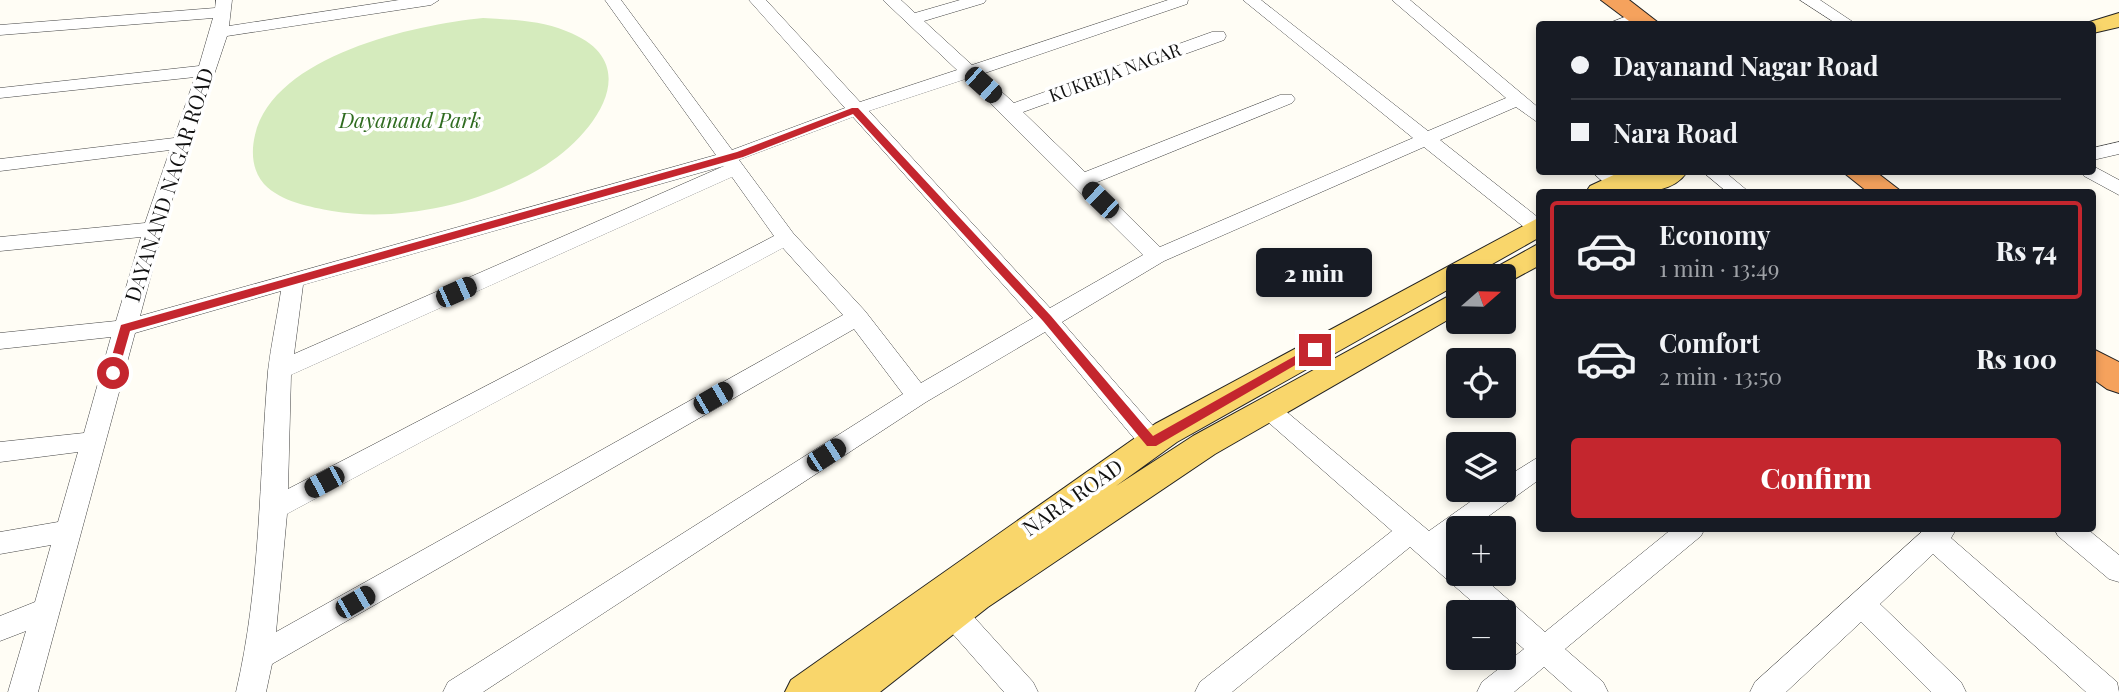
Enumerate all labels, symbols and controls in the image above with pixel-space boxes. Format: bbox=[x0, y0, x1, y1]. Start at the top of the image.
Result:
street label: KUKREJA NAGAR bbox=[1045, 37, 1184, 107]
text: Dayanand Nagar Road bbox=[1613, 48, 1879, 83]
car bbox=[961, 63, 1006, 107]
street label: DAYANAND NAGAR ROAD bbox=[117, 64, 219, 305]
park label: Dayanand Park bbox=[338, 105, 481, 133]
text: Nara Road bbox=[1613, 115, 1738, 150]
car bbox=[1078, 178, 1123, 222]
text: Economy bbox=[1659, 217, 1770, 252]
icon: car bbox=[1575, 219, 1638, 282]
text: Rs 74 bbox=[1996, 233, 2057, 268]
callout: 2 min bbox=[1257, 248, 1373, 298]
text: 1 min · 13:49 bbox=[1659, 252, 1779, 283]
text: 2 min bbox=[1284, 257, 1344, 288]
north arrow bbox=[1446, 264, 1516, 334]
map controls bbox=[1446, 264, 1516, 670]
car bbox=[433, 274, 480, 310]
text: Comfort bbox=[1659, 325, 1760, 360]
icon: car bbox=[1575, 327, 1638, 390]
route end bbox=[1299, 334, 1331, 366]
text: Rs 100 bbox=[1976, 341, 2057, 376]
button: locate bbox=[1446, 348, 1516, 418]
route start bbox=[97, 357, 129, 389]
text: 2 min · 13:50 bbox=[1659, 360, 1782, 391]
car bbox=[690, 378, 737, 418]
button: layers bbox=[1446, 432, 1516, 502]
car bbox=[803, 435, 850, 475]
button: Confirm bbox=[1571, 438, 2061, 518]
street label: NARA ROAD bbox=[1016, 452, 1128, 541]
car bbox=[301, 463, 348, 501]
button: + bbox=[1446, 516, 1516, 586]
car bbox=[332, 582, 379, 622]
button: − bbox=[1446, 600, 1516, 670]

